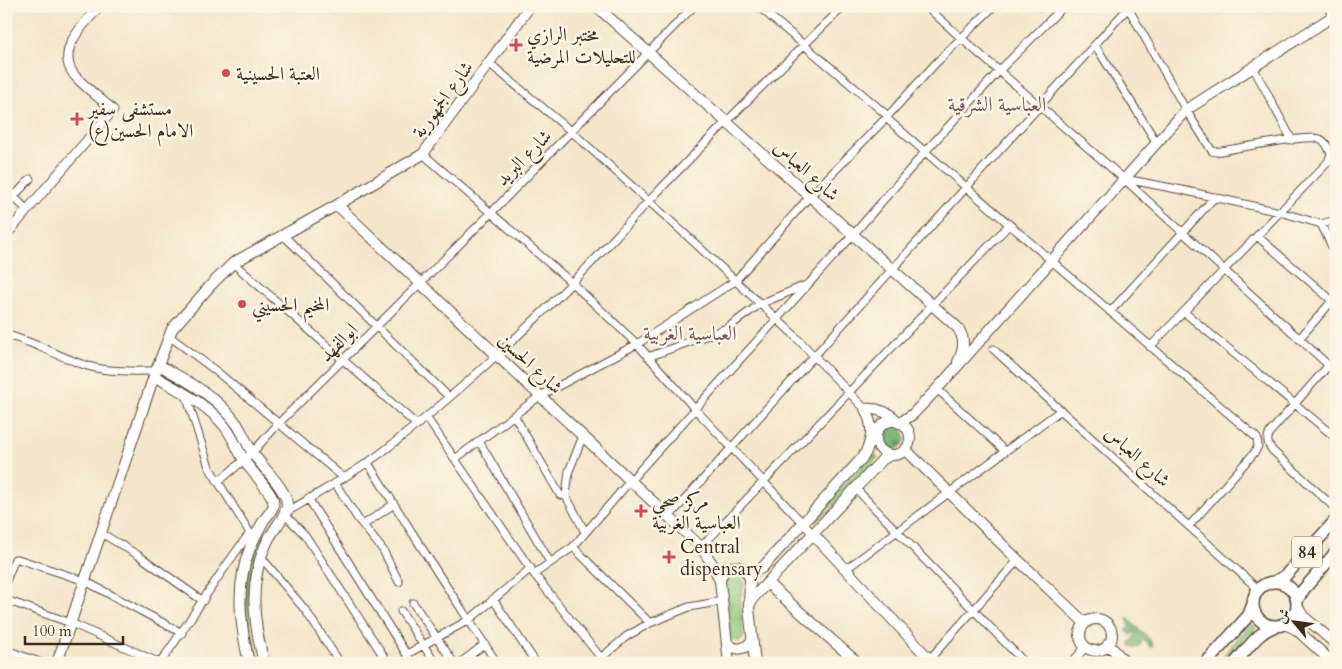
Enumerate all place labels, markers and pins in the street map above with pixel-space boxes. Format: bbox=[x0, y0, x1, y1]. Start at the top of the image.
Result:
place label: مختبر الرازي للتحليلات المرضية bbox=[527, 22, 636, 70]
marker: مختبر الرازي للتحليلات المرضية bbox=[509, 38, 523, 52]
place label: العتبة الحسينية bbox=[236, 61, 320, 87]
marker: العتبة الحسينية bbox=[220, 67, 232, 79]
place label: مستشفى سفير الامام الحسين(ع) bbox=[86, 96, 193, 147]
marker: مستشفى سفير الامام الحسين(ع) bbox=[70, 112, 84, 126]
place label: المخيم الحسيني bbox=[252, 292, 329, 324]
marker: المخيم الحسيني bbox=[236, 298, 248, 310]
place label: مركز صحي العباسية الغربية bbox=[652, 488, 741, 536]
marker: مركز صحي العباسية الغربية bbox=[634, 504, 648, 518]
place label: Central dispensary bbox=[680, 534, 763, 582]
marker: Central dispensary bbox=[662, 550, 676, 564]

